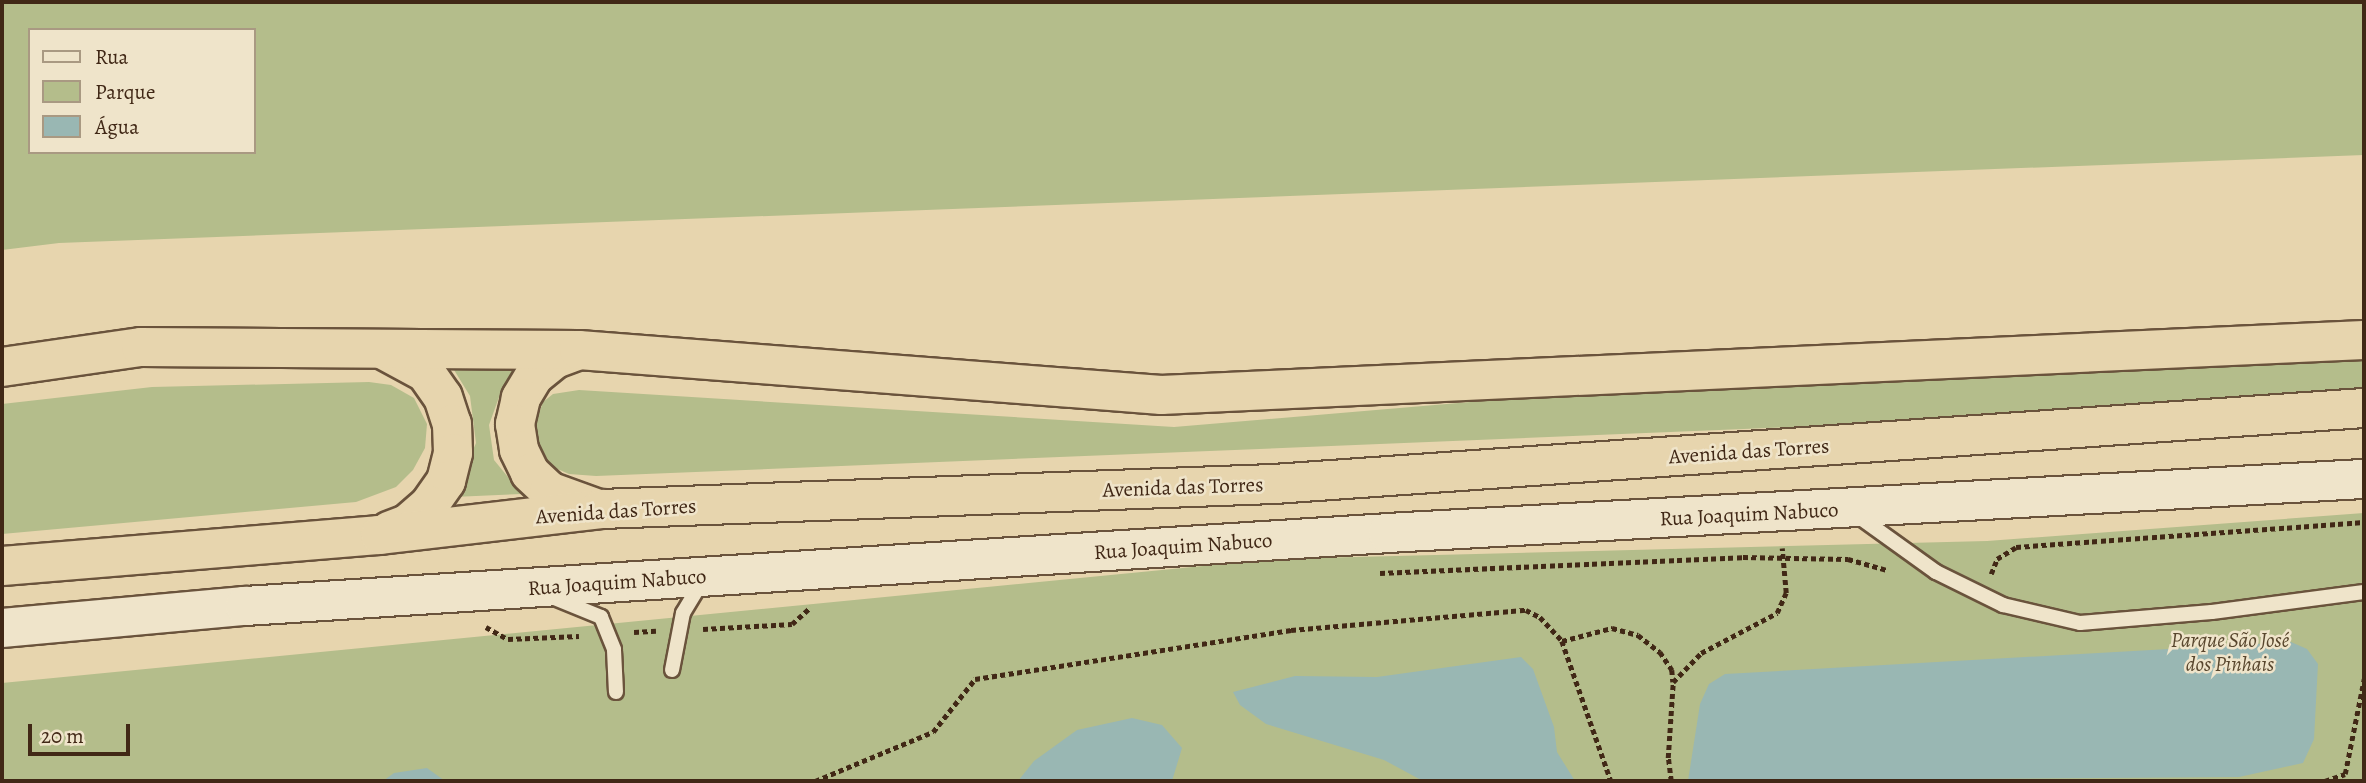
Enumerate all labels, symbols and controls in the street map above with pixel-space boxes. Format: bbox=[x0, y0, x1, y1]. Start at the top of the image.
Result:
legend bbox=[28, 28, 256, 154]
text: Rua bbox=[95, 43, 128, 71]
text: Parque bbox=[95, 78, 155, 106]
text: Água bbox=[95, 113, 139, 141]
street label: Avenida das Torres bbox=[1668, 433, 1830, 469]
street label: Avenida das Torres bbox=[1102, 472, 1264, 502]
street label: Avenida das Torres bbox=[535, 493, 697, 529]
street label: Rua Joaquim Nabuco bbox=[1659, 497, 1839, 531]
street label: Rua Joaquim Nabuco bbox=[1093, 527, 1273, 565]
street label: Rua Joaquim Nabuco bbox=[527, 563, 707, 601]
park label: Parque São José dos Pinhais bbox=[2171, 627, 2289, 677]
scale bar bbox=[32, 710, 133, 754]
text: 20 m bbox=[41, 722, 84, 750]

